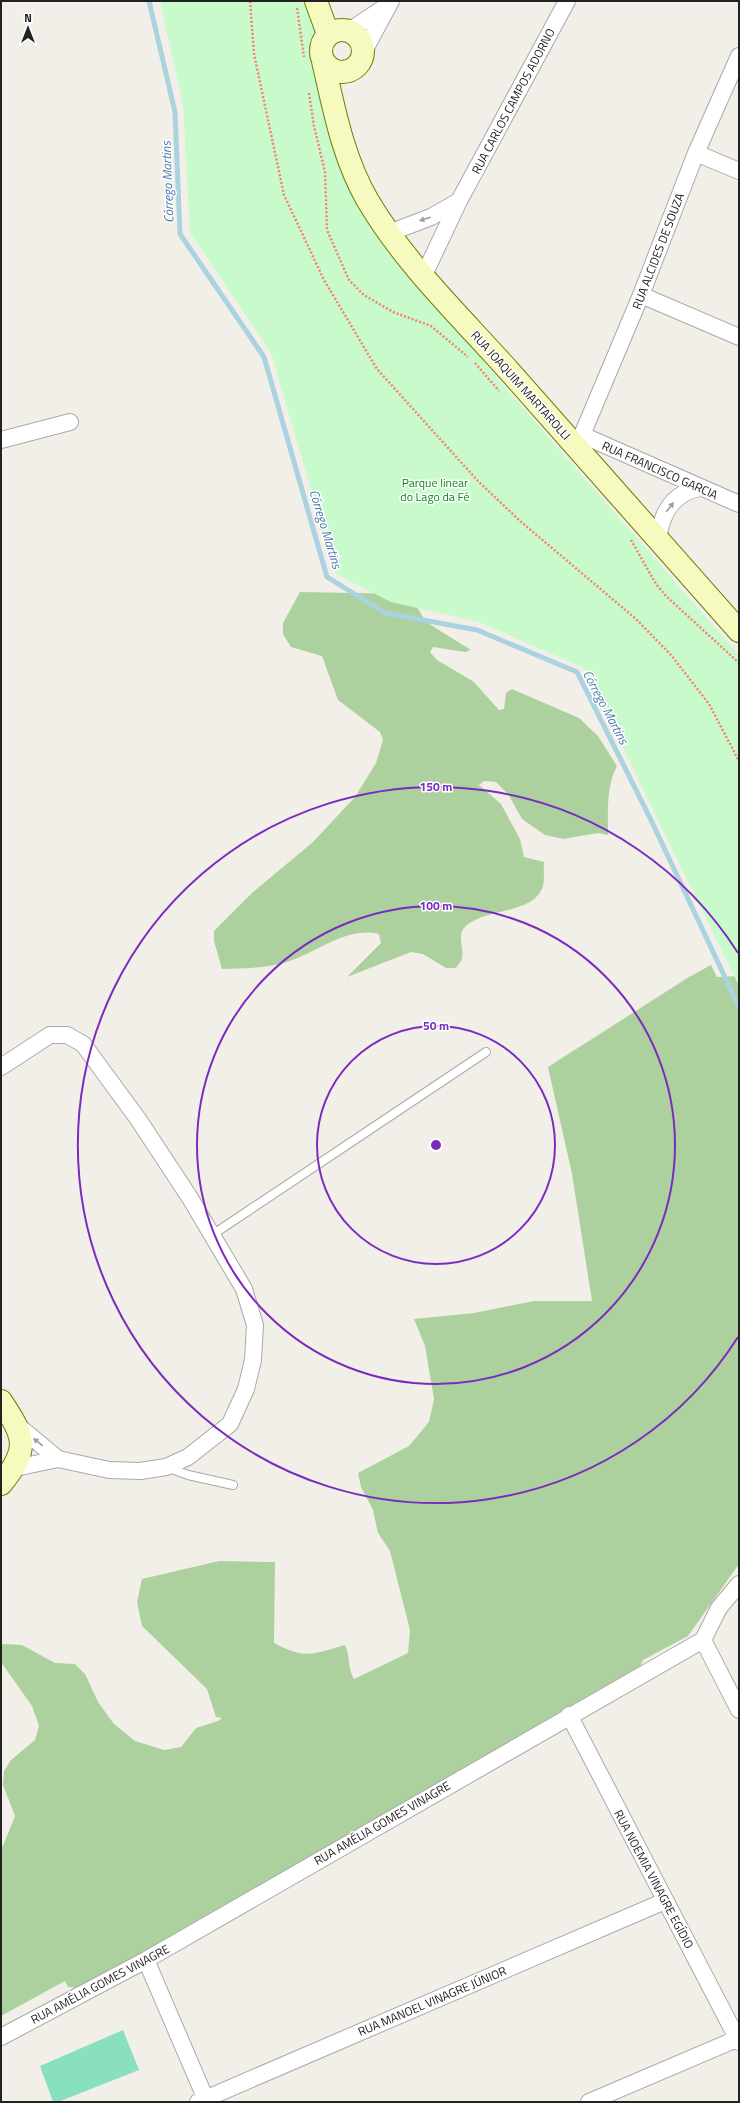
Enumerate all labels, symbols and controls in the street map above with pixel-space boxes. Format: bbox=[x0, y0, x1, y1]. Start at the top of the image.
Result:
north arrow bbox=[8, 8, 48, 48]
text: N bbox=[24, 10, 32, 26]
street label: RUA CARLOS CAMPOS ADORNO bbox=[466, 25, 560, 177]
water label: Córrego Martins bbox=[156, 139, 178, 223]
street label: RUA ALCIDES DE SOUZA bbox=[627, 190, 689, 312]
one-way arrow bbox=[418, 216, 430, 222]
street label: RUA JOAQUIM MARTAROLLI bbox=[467, 326, 575, 444]
street label: RUA FRANCISCO GARCIA bbox=[599, 436, 721, 504]
park label: Parque linear do Lago da Fé bbox=[400, 473, 470, 506]
water label: Córrego Martins bbox=[304, 487, 348, 572]
one-way arrow bbox=[666, 501, 675, 512]
water label: Córrego Martins bbox=[578, 666, 635, 749]
text: 150 m bbox=[420, 777, 452, 796]
text: 100 m bbox=[420, 896, 452, 915]
text: 50 m bbox=[423, 1016, 449, 1035]
centre of rings bbox=[429, 1138, 443, 1152]
one-way arrow bbox=[32, 1438, 43, 1446]
street label: RUA AMÉLIA GOMES VINAGRE bbox=[310, 1776, 454, 1870]
street label: RUA NOEMIA VINAGRE EGÍDIO bbox=[609, 1806, 699, 1952]
street label: RUA AMÉLIA GOMES VINAGRE bbox=[27, 1939, 173, 2029]
street label: RUA MANOEL VINAGRE JÚNIOR bbox=[355, 1961, 509, 2041]

